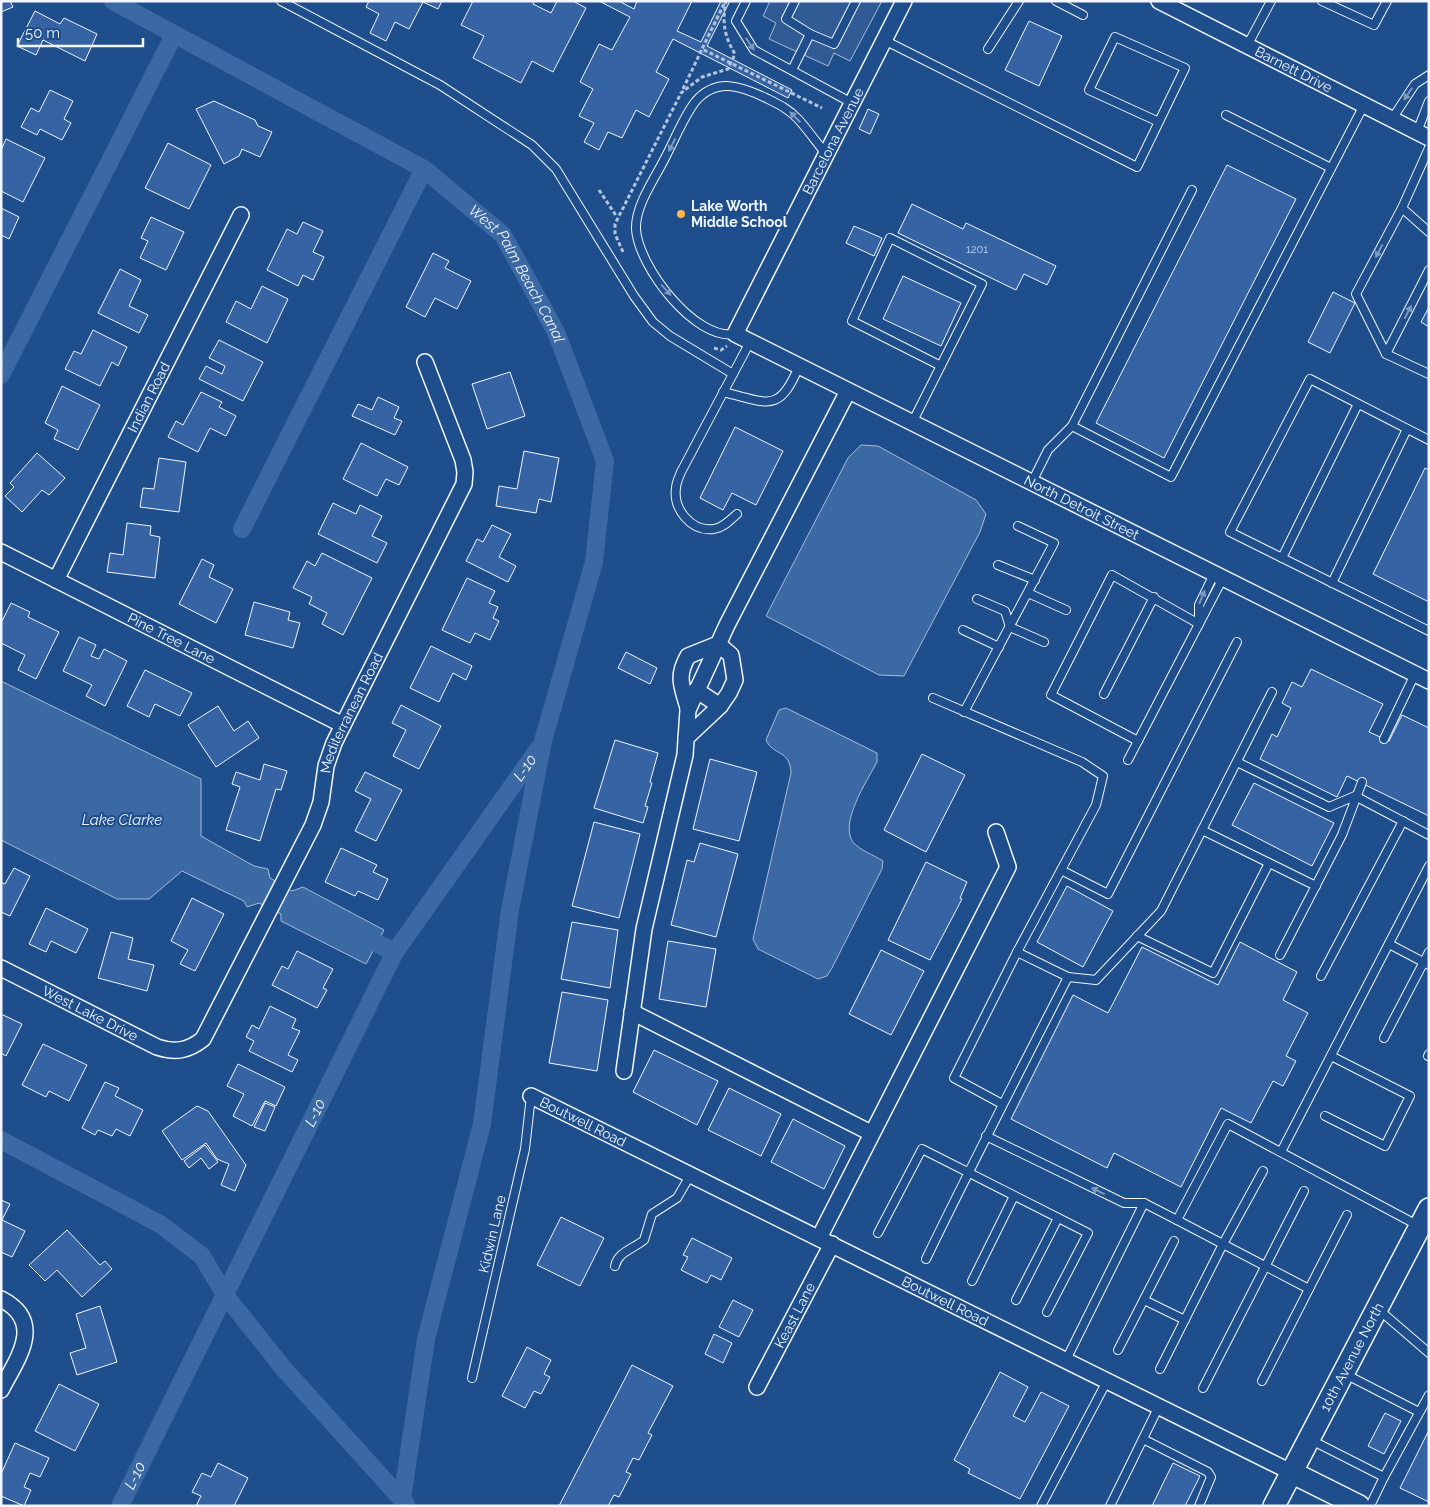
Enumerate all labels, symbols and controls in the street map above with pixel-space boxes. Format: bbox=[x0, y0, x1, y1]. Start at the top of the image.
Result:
scale bar bbox=[18, 15, 142, 47]
text: 50 m bbox=[25, 24, 60, 42]
one-way arrow bbox=[746, 37, 755, 50]
street label: Barnett Drive bbox=[1252, 43, 1335, 96]
street label: Barcelona Avenue bbox=[799, 85, 867, 197]
one-way arrow bbox=[1403, 88, 1413, 101]
one-way arrow bbox=[789, 111, 801, 123]
one-way arrow bbox=[668, 137, 676, 152]
place label: Lake Worth Middle School bbox=[691, 198, 788, 230]
water label: West Palm Beach Canal bbox=[465, 201, 568, 345]
marker: Lake Worth Middle School bbox=[675, 208, 687, 220]
house number: 1201 bbox=[966, 243, 988, 256]
one-way arrow bbox=[1375, 244, 1383, 258]
one-way arrow bbox=[660, 284, 672, 296]
one-way arrow bbox=[1404, 305, 1412, 319]
street label: Indian Road bbox=[124, 359, 173, 435]
street label: North Detroit Street bbox=[1021, 472, 1142, 543]
one-way arrow bbox=[1199, 590, 1206, 605]
street label: Pine Tree Lane bbox=[125, 610, 218, 667]
street label: Mediterranean Road bbox=[317, 650, 386, 774]
water label: L-10 bbox=[510, 751, 541, 785]
water label: Lake Clarke bbox=[82, 811, 162, 829]
street label: West Lake Drive bbox=[40, 982, 141, 1044]
street label: Boutwell Road bbox=[537, 1094, 629, 1150]
water label: L-10 bbox=[301, 1096, 330, 1129]
one-way arrow bbox=[1091, 1187, 1105, 1195]
street label: Kidwin Lane bbox=[475, 1194, 509, 1274]
street label: Boutwell Road bbox=[899, 1273, 991, 1329]
street label: Keast Lane bbox=[771, 1280, 818, 1351]
street label: 10th Avenue North bbox=[1317, 1300, 1387, 1414]
water label: L-10 bbox=[121, 1459, 150, 1492]

